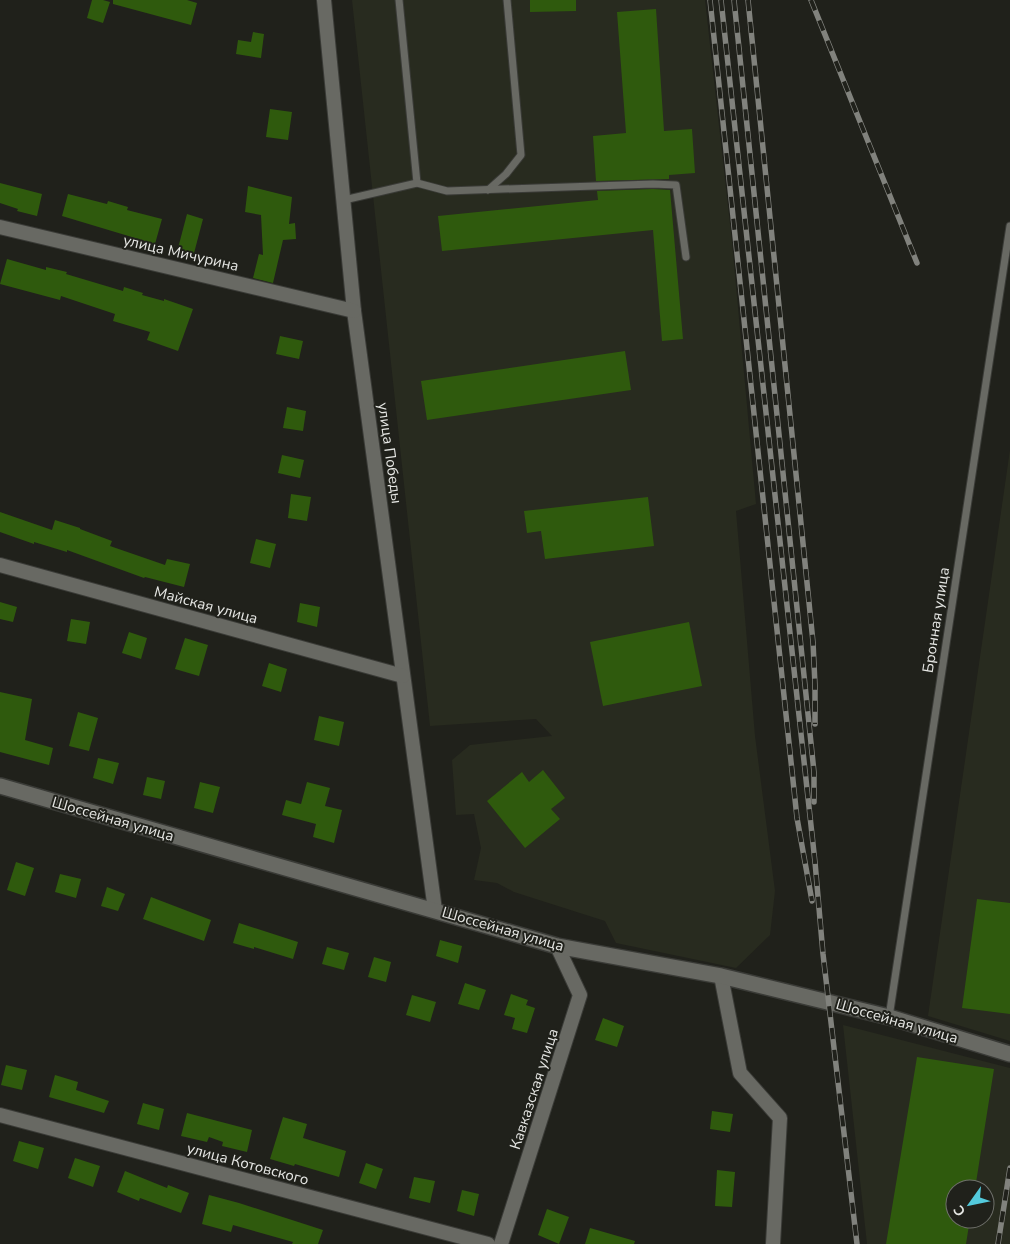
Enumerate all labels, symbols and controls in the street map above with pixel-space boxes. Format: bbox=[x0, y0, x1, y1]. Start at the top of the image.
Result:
street label: улица Мичурина bbox=[121, 230, 241, 276]
street label: улица Победы bbox=[373, 401, 407, 505]
street label: Бронная улица bbox=[918, 566, 954, 674]
street label: Майская улица bbox=[152, 582, 260, 628]
street label: Шоссейная улица bbox=[50, 792, 176, 846]
street label: Шоссейная улица bbox=[440, 902, 566, 956]
street label: Шоссейная улица bbox=[834, 994, 960, 1048]
street label: Кавказская улица bbox=[505, 1026, 563, 1152]
street label: улица Котовского bbox=[185, 1138, 311, 1190]
north arrow bbox=[945, 1179, 995, 1229]
text: С bbox=[949, 1201, 970, 1220]

